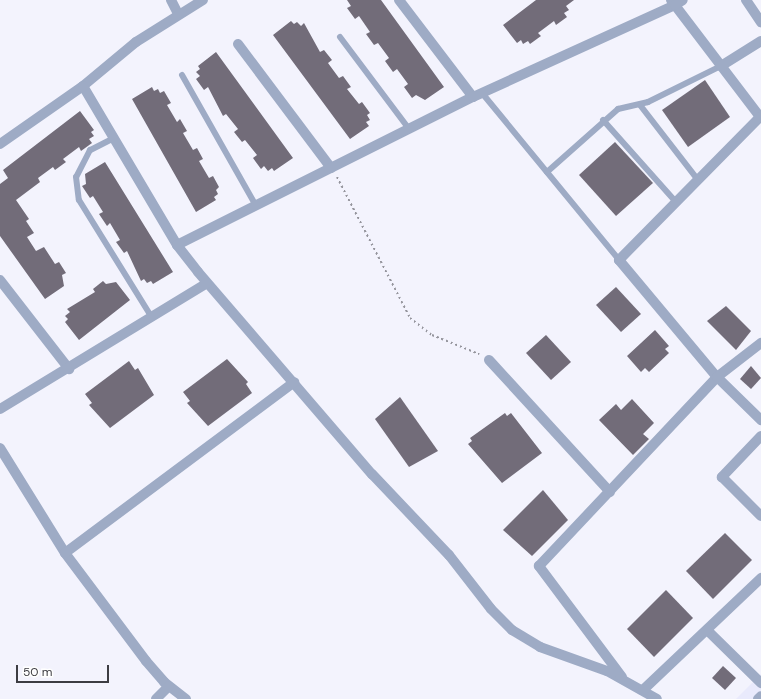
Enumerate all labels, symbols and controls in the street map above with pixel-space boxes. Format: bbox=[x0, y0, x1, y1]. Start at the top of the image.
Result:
scale bar bbox=[18, 657, 111, 683]
text: 50 m bbox=[23, 664, 52, 680]

